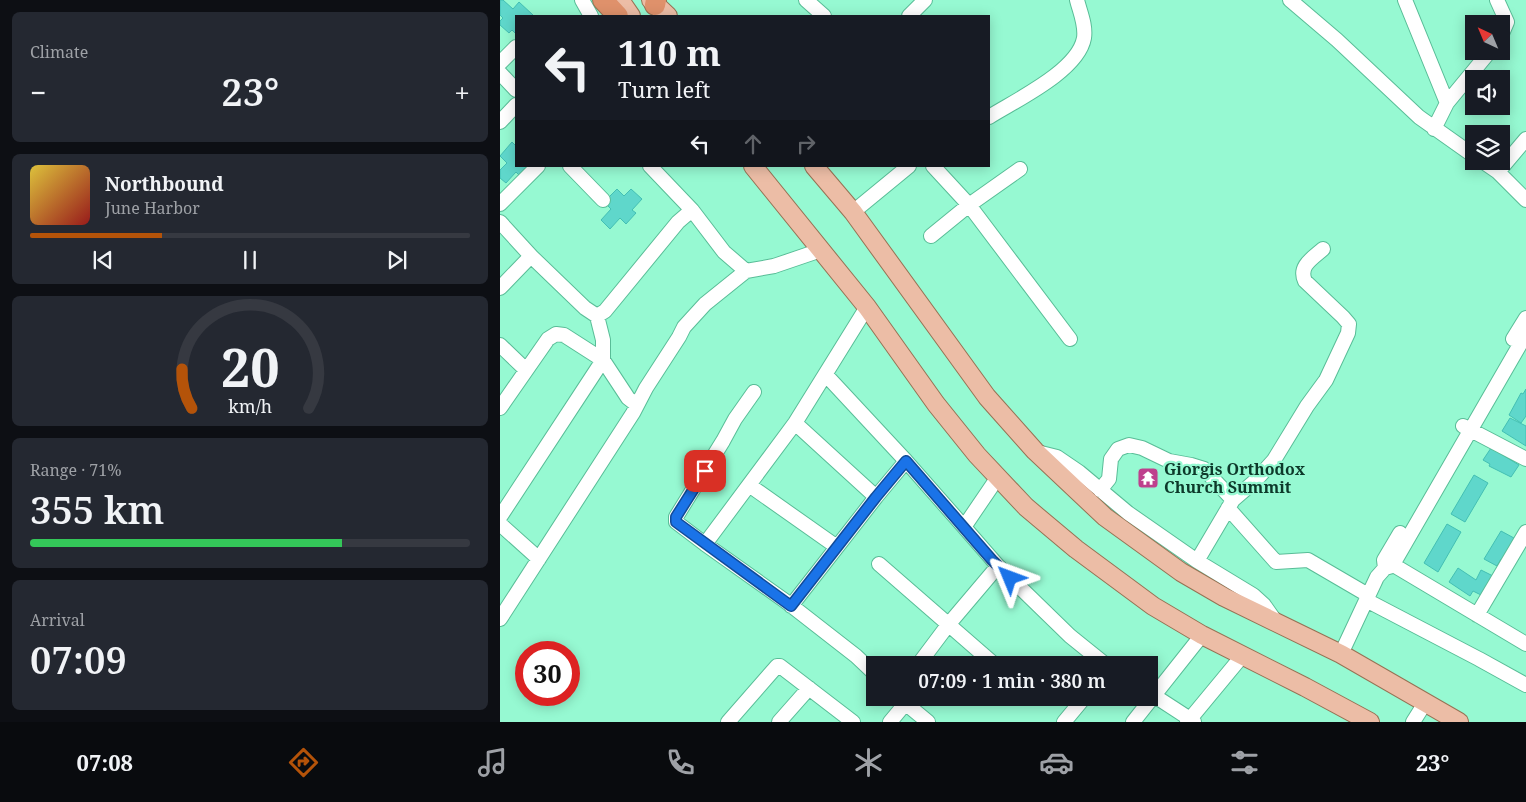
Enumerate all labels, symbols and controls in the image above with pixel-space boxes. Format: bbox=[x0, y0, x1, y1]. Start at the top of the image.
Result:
north arrow bbox=[1465, 15, 1510, 60]
map controls bbox=[1465, 15, 1510, 170]
text: 110 m bbox=[618, 29, 721, 76]
icon: left bbox=[535, 35, 600, 100]
text: Climate bbox=[30, 41, 88, 63]
text: 23° bbox=[221, 65, 279, 117]
button: sound bbox=[1465, 70, 1510, 115]
text: − bbox=[30, 73, 46, 111]
text: + bbox=[454, 73, 470, 111]
text: Turn left bbox=[618, 74, 710, 104]
button: layers bbox=[1465, 125, 1510, 170]
icon: left bbox=[686, 130, 714, 158]
icon: ahead bbox=[739, 130, 767, 158]
icon: right bbox=[792, 130, 820, 158]
text: Northbound bbox=[105, 171, 224, 197]
text: June Harbor bbox=[105, 197, 200, 219]
icon: previous bbox=[89, 246, 117, 274]
icon: pause bbox=[236, 246, 264, 274]
icon: next bbox=[383, 246, 411, 274]
text: 20 bbox=[221, 331, 279, 402]
text: km/h bbox=[228, 394, 272, 418]
pin bbox=[684, 450, 726, 492]
icon: arrive bbox=[691, 457, 719, 485]
place label: Giorgis Orthodox Church Summit bbox=[1164, 458, 1306, 498]
text: Range · 71% bbox=[30, 459, 122, 481]
temple icon: Giorgis Orthodox Church Summit bbox=[1136, 466, 1160, 490]
text: 355 km bbox=[30, 483, 164, 535]
position arrow bbox=[983, 551, 1035, 603]
text: Arrival bbox=[30, 609, 85, 631]
text: 07:09 bbox=[30, 633, 127, 685]
speed limit sign: 30 bbox=[515, 641, 580, 706]
text: 07:09 · 1 min · 380 m bbox=[918, 668, 1106, 694]
icon: directions bbox=[286, 745, 321, 780]
icon: music bbox=[475, 745, 510, 780]
icon: phone bbox=[663, 745, 698, 780]
icon: climate bbox=[851, 745, 886, 780]
icon: car bbox=[1039, 745, 1074, 780]
icon: filters bbox=[1227, 745, 1262, 780]
text: 07:08 bbox=[77, 747, 133, 777]
text: 23° bbox=[1416, 747, 1449, 777]

